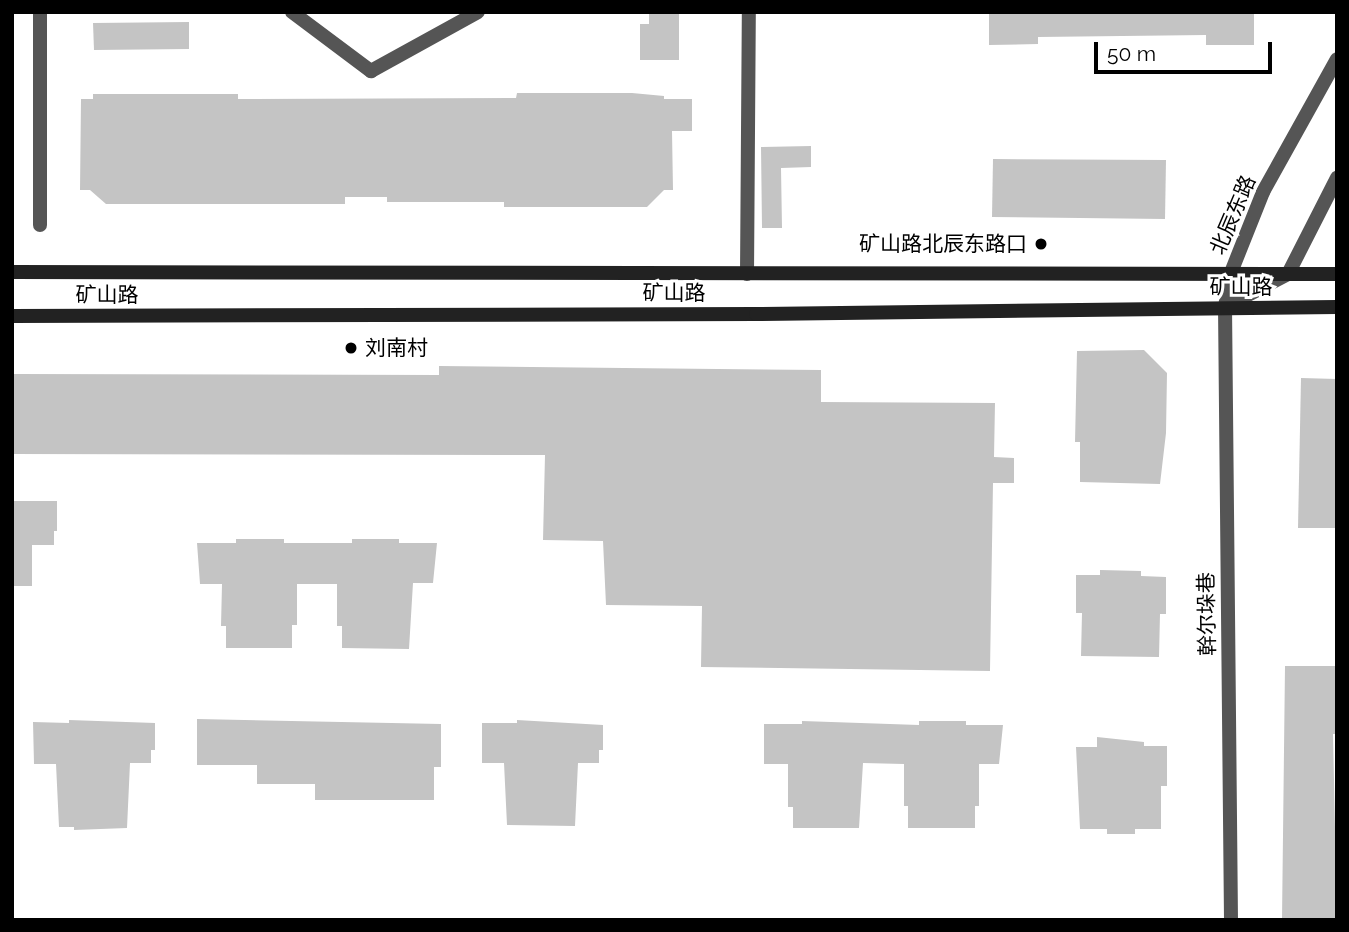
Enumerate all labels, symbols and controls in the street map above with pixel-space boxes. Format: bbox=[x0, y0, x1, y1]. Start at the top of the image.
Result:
scale bar bbox=[1097, 28, 1276, 72]
text: 50 m bbox=[1107, 41, 1156, 66]
street label: 北辰东路 bbox=[1205, 171, 1261, 259]
place label: 矿山路北辰东路口 bbox=[859, 231, 1027, 257]
marker: 矿山路北辰东路口 bbox=[1033, 236, 1049, 252]
street label: 矿山路 bbox=[1210, 274, 1272, 300]
street label: 矿山路 bbox=[643, 280, 705, 306]
street label: 矿山路 bbox=[76, 282, 138, 308]
place label: 刘南村 bbox=[365, 335, 428, 361]
marker: 刘南村 bbox=[343, 340, 359, 356]
street label: 幹尔垛巷 bbox=[1194, 572, 1220, 656]

